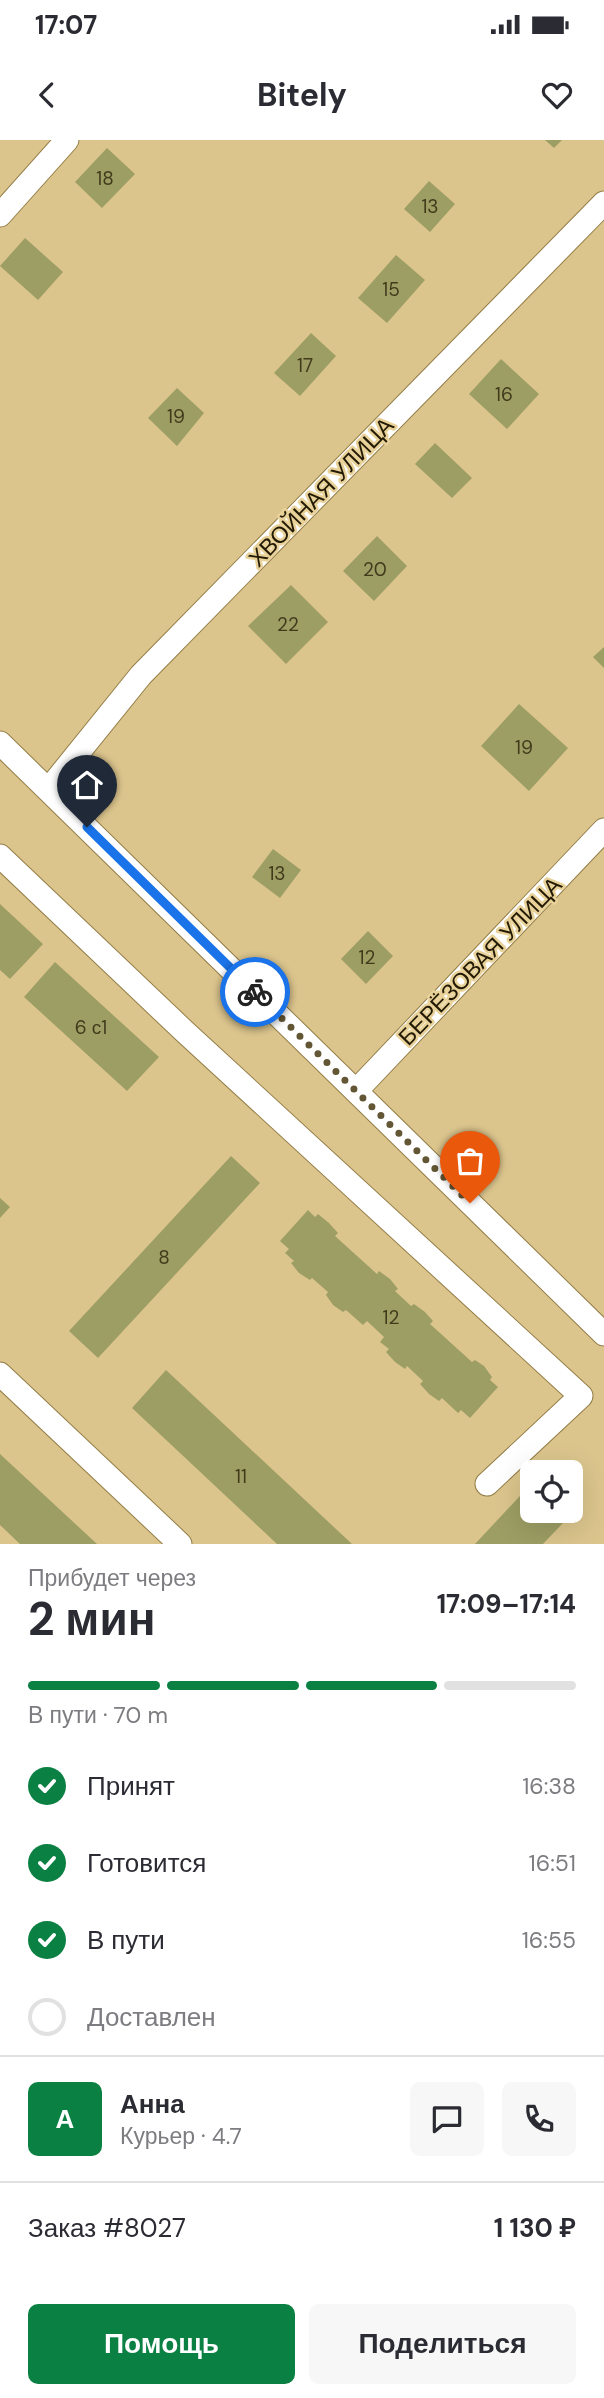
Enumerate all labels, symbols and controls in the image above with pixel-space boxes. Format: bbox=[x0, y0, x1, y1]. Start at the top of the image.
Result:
text: 17:07 bbox=[35, 8, 97, 42]
text: Bitely bbox=[257, 74, 347, 116]
icon: back bbox=[28, 76, 66, 114]
icon: heart bbox=[538, 76, 576, 114]
house number: 18 bbox=[96, 166, 114, 191]
house number: 13 bbox=[421, 194, 439, 219]
house number: 15 bbox=[382, 277, 400, 302]
house number: 17 bbox=[297, 353, 313, 378]
house number: 16 bbox=[495, 382, 513, 407]
house number: 19 bbox=[167, 404, 185, 429]
street label: ХВОЙНАЯ УЛИЦА bbox=[242, 410, 401, 573]
house number: 20 bbox=[363, 557, 387, 582]
house number: 22 bbox=[277, 612, 299, 637]
house number: 19 bbox=[515, 735, 533, 760]
pin bbox=[57, 755, 117, 827]
icon: home bbox=[68, 766, 106, 804]
house number: 13 bbox=[268, 861, 286, 886]
street label: БЕРЁЗОВАЯ УЛИЦА bbox=[392, 870, 569, 1052]
house number: 12 bbox=[359, 945, 375, 970]
courier bbox=[220, 957, 290, 1027]
icon: bike bbox=[236, 973, 274, 1011]
house number: 6 с1 bbox=[75, 1015, 107, 1040]
pin bbox=[440, 1131, 500, 1203]
icon: bag bbox=[451, 1142, 489, 1180]
house number: 8 bbox=[158, 1245, 170, 1270]
house number: 12 bbox=[383, 1305, 399, 1330]
map controls bbox=[520, 1460, 583, 1523]
button: locate bbox=[520, 1460, 583, 1523]
house number: 11 bbox=[235, 1464, 247, 1489]
text: Прибудет через bbox=[28, 1563, 196, 1593]
text: 17:09–17:14 bbox=[437, 1587, 576, 1621]
text: 2 мин bbox=[28, 1589, 155, 1649]
text: В пути · 70 m bbox=[28, 1700, 168, 1730]
icon: check bbox=[28, 1767, 66, 1805]
text: Принят bbox=[87, 1769, 175, 1803]
text: 16:38 bbox=[522, 1771, 576, 1801]
icon: check bbox=[28, 1844, 66, 1882]
text: Готовится bbox=[87, 1846, 206, 1880]
text: 16:51 bbox=[529, 1848, 576, 1878]
icon: check bbox=[28, 1921, 66, 1959]
text: В пути bbox=[87, 1923, 165, 1957]
text: 16:55 bbox=[522, 1925, 576, 1955]
text: Доставлен bbox=[87, 2000, 216, 2034]
button: chat bbox=[410, 2082, 484, 2156]
button: phone bbox=[502, 2082, 576, 2156]
text: Анна bbox=[120, 2087, 185, 2121]
text: А bbox=[56, 2102, 74, 2136]
text: Курьер · 4.7 bbox=[120, 2121, 242, 2151]
text: Заказ #8027 bbox=[28, 2211, 186, 2245]
text: 1 130 ₽ bbox=[494, 2211, 576, 2245]
button: Помощь bbox=[28, 2304, 295, 2384]
button: Поделиться bbox=[309, 2304, 576, 2384]

